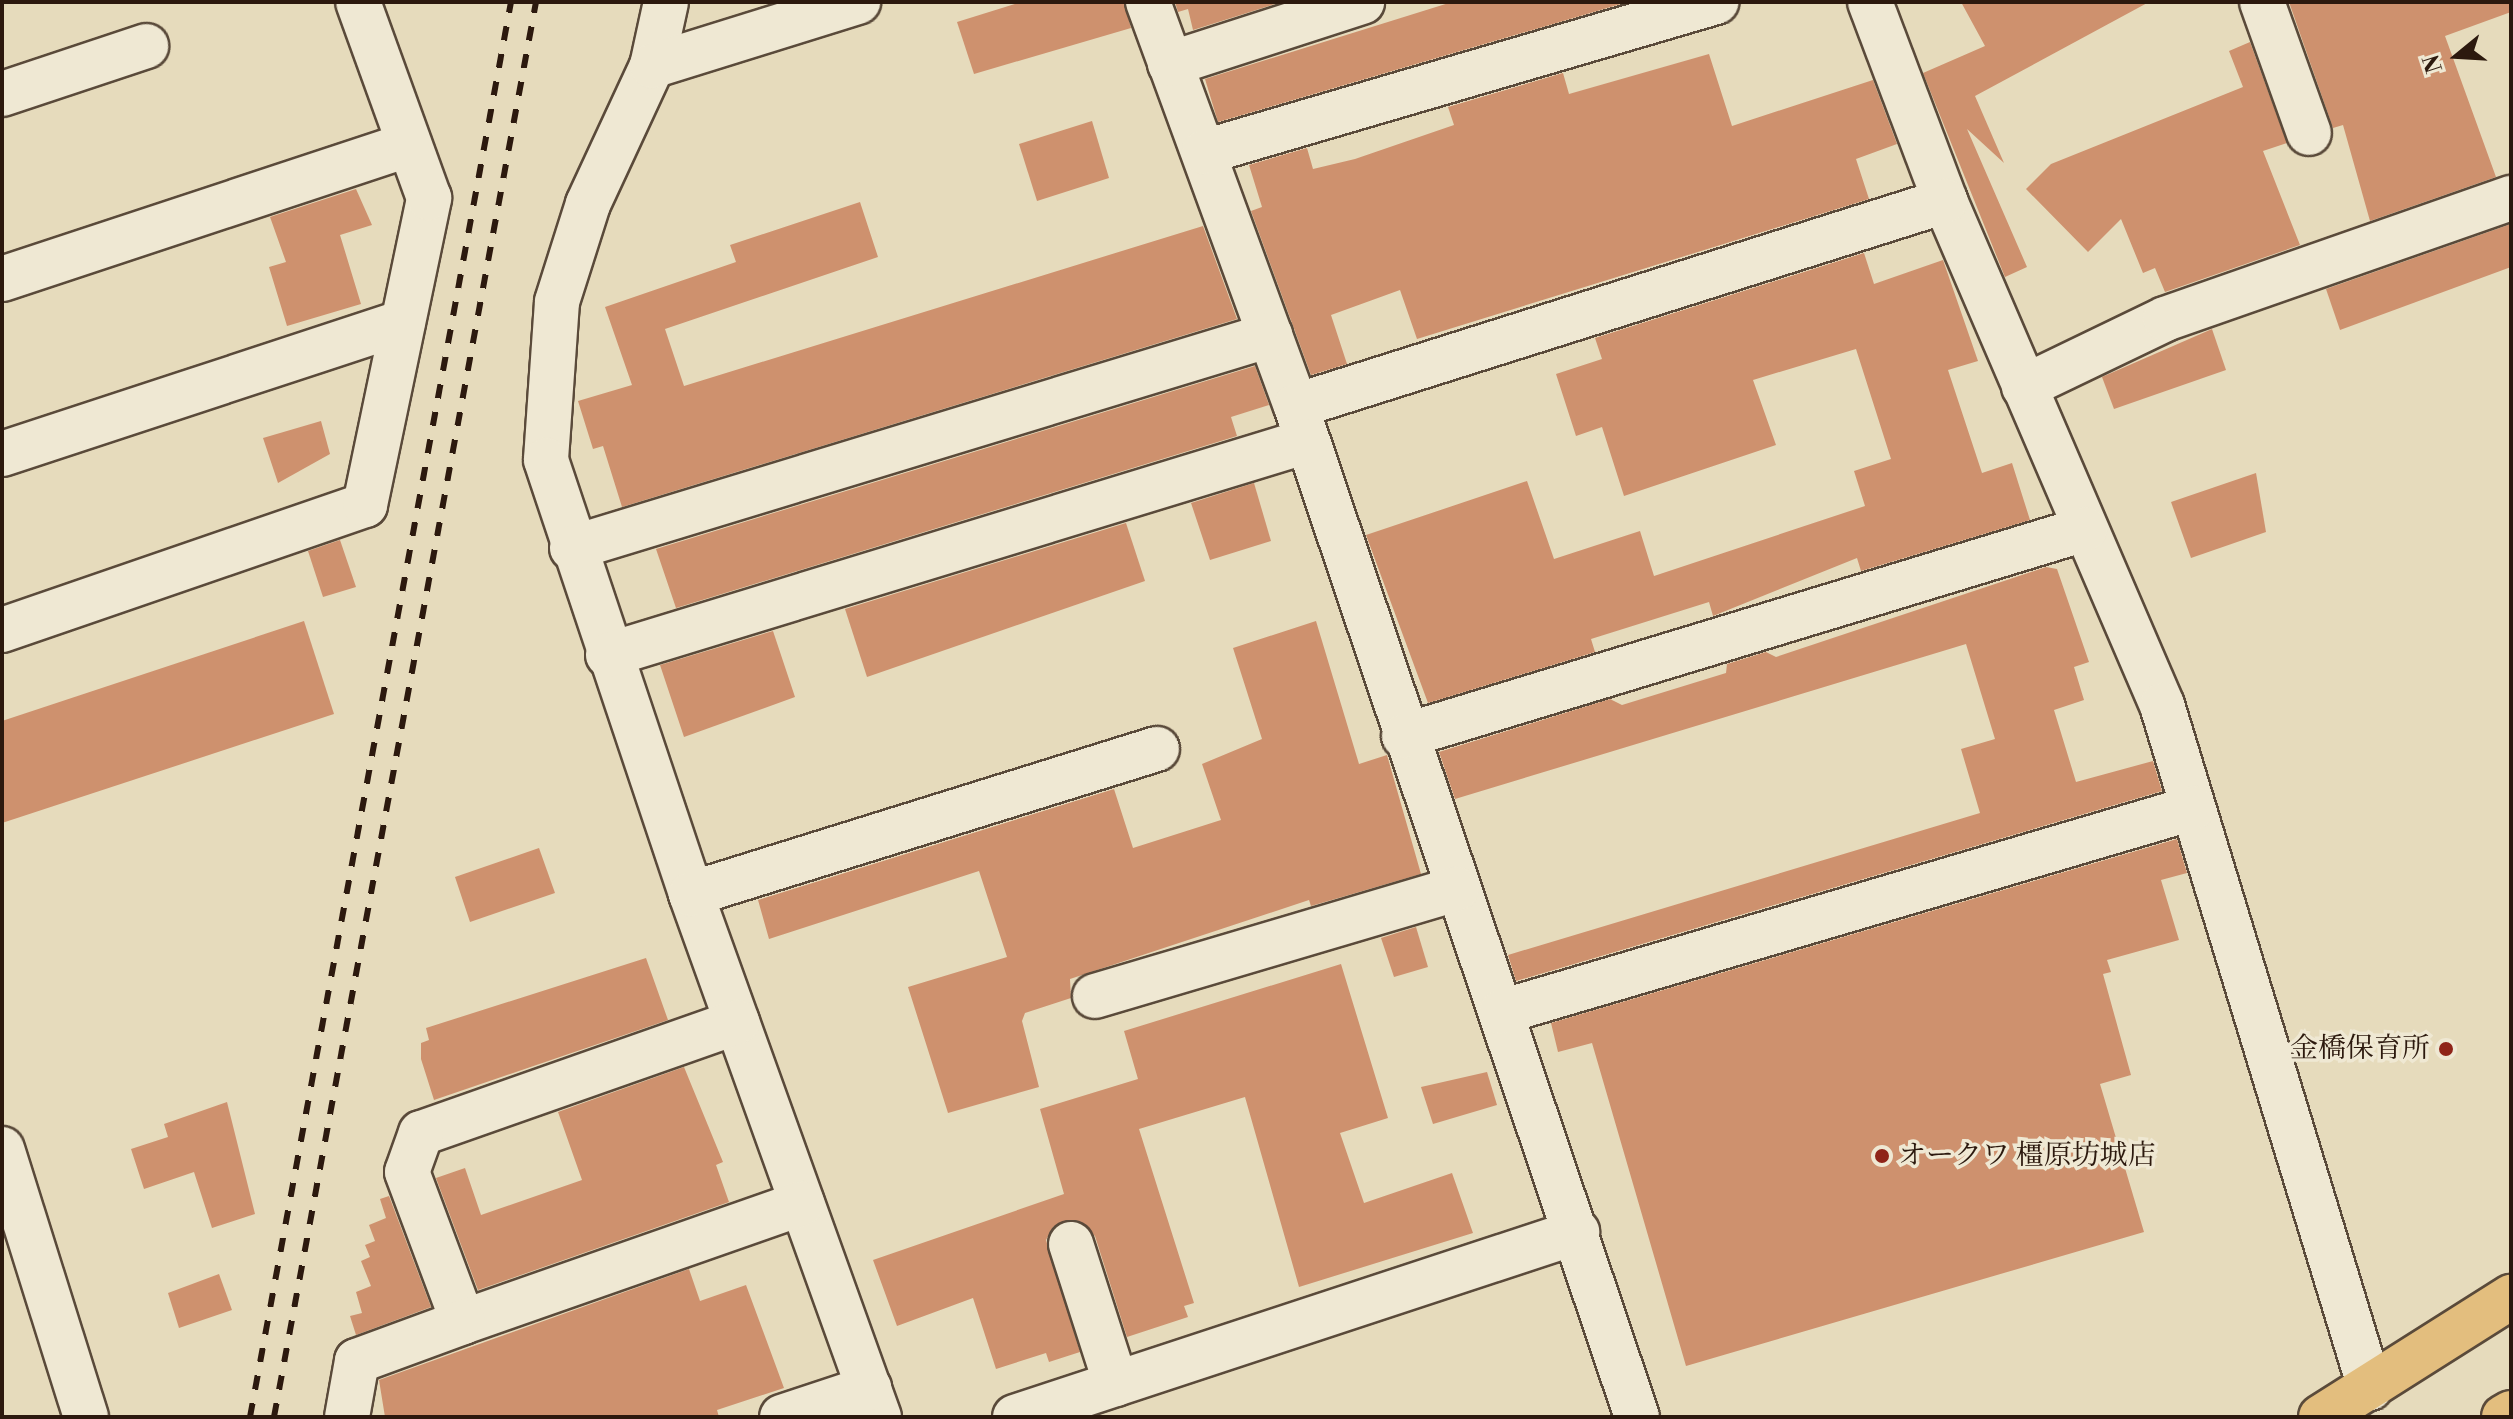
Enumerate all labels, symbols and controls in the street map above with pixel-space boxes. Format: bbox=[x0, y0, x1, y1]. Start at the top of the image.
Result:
north arrow bbox=[2417, 16, 2497, 96]
text: N bbox=[2418, 51, 2449, 76]
place label: 金橋保育所 bbox=[2290, 1032, 2430, 1066]
marker: 金橋保育所 bbox=[2437, 1040, 2455, 1058]
place label: オークワ 橿原坊城店 bbox=[1898, 1139, 2156, 1173]
marker: オークワ 橿原坊城店 bbox=[1873, 1147, 1891, 1165]

